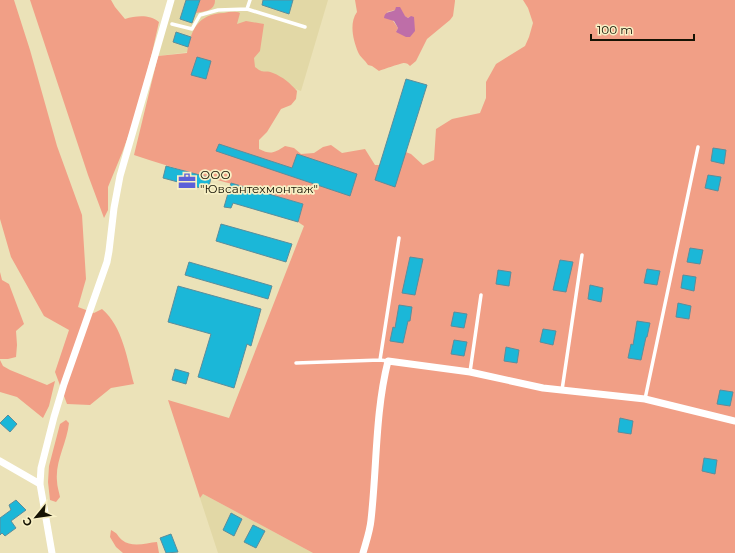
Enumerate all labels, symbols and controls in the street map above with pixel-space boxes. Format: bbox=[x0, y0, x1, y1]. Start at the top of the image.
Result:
scale bar bbox=[591, 16, 694, 42]
text: 100 m bbox=[597, 22, 633, 37]
place label: ООО "Ювсантехмонтаж" bbox=[200, 167, 318, 196]
office icon: ООО "Ювсантехмонтаж" bbox=[177, 171, 197, 191]
north arrow bbox=[16, 497, 56, 537]
text: С bbox=[19, 515, 35, 529]

